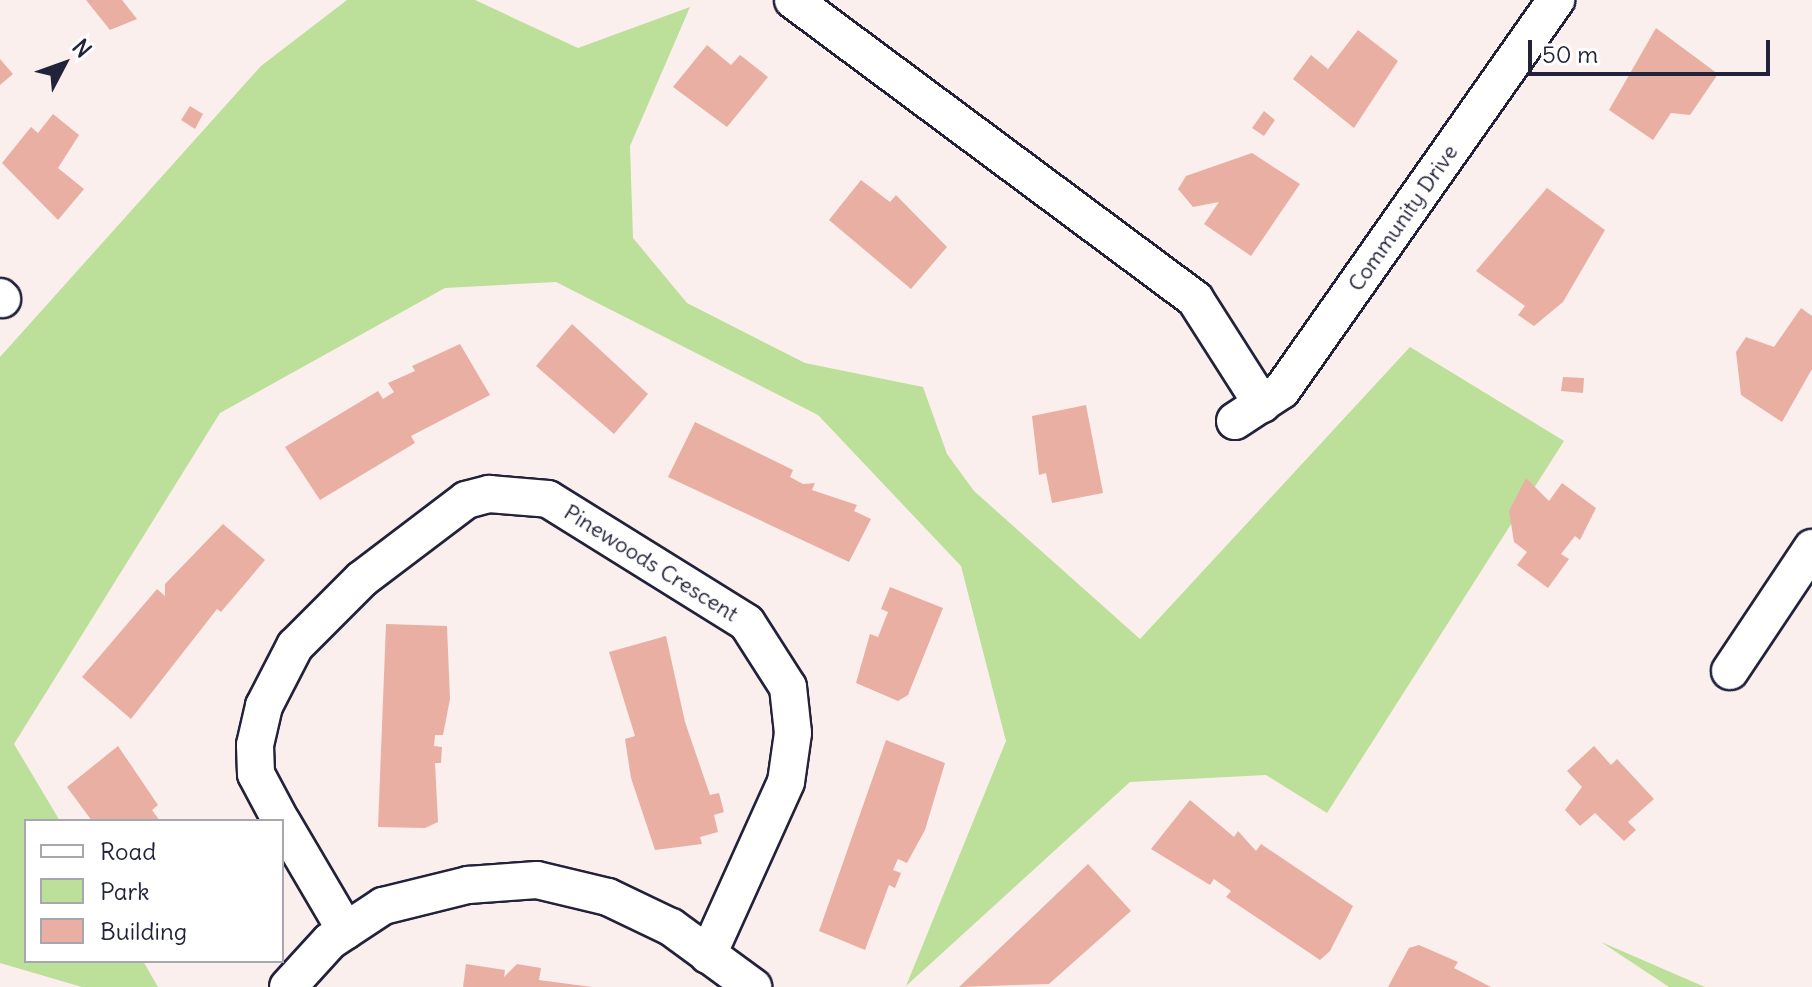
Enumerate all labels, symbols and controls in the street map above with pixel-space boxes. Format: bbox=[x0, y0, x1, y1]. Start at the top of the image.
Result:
north arrow bbox=[24, 24, 104, 104]
scale bar bbox=[1532, 24, 1774, 74]
text: N bbox=[67, 33, 98, 63]
text: 50 m bbox=[1542, 39, 1598, 69]
street label: Community Drive bbox=[1343, 140, 1463, 296]
street label: Pinewoods Crescent bbox=[559, 499, 743, 627]
legend bbox=[24, 819, 284, 963]
text: Road bbox=[100, 836, 156, 866]
text: Park bbox=[100, 876, 150, 906]
text: Building bbox=[100, 916, 187, 946]

